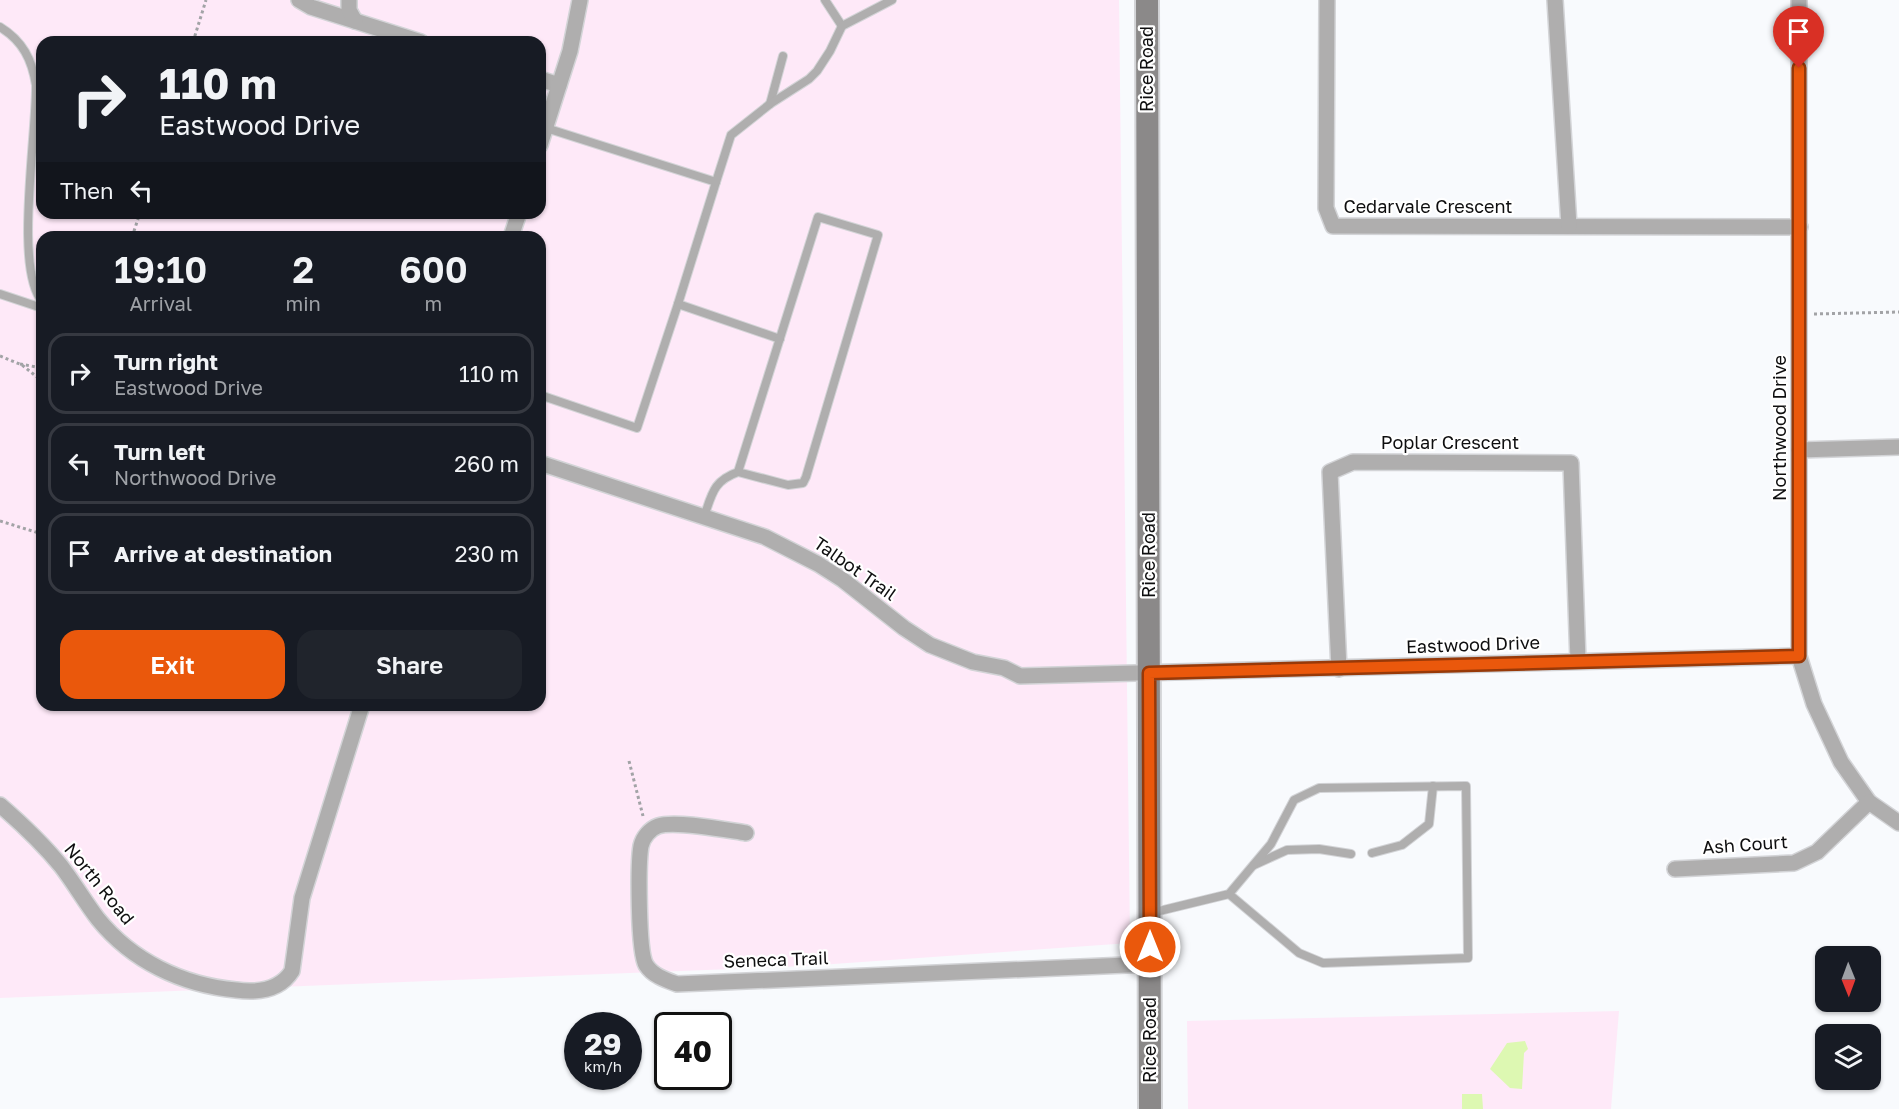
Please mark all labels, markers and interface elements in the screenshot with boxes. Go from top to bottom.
pin [1773,6,1824,68]
icon: arrive [1782,15,1815,48]
street label: Rice Road [1135,26,1157,112]
text: 110 m [159,58,277,108]
icon: right [60,60,138,138]
text: Eastwood Drive [159,109,360,141]
icon: left [125,174,158,207]
text: Then [60,177,113,204]
street label: Cedarvale Crescent [1343,195,1513,217]
text: 19:10 [114,248,207,291]
text: 2 [292,248,314,291]
text: 600 [399,248,468,291]
text: Arrival [129,291,192,315]
text: min [286,291,321,315]
text: m [425,291,442,315]
text: Turn right [114,348,218,375]
street label: Northwood Drive [1768,355,1790,501]
icon: right [63,357,96,390]
text: 110 m [459,360,519,387]
text: Eastwood Drive [114,375,263,399]
street label: Poplar Crescent [1381,431,1519,453]
text: Turn left [114,438,205,465]
icon: left [63,447,96,480]
text: 260 m [454,450,519,477]
text: Northwood Drive [114,465,276,489]
street label: Rice Road [1137,512,1159,598]
street label: Talbot Trail [810,532,901,605]
icon: arrive [63,537,96,570]
text: Arrive at destination [114,540,332,567]
text: 230 m [455,540,519,567]
button: Exit [60,630,285,699]
button: Share [297,630,522,699]
street label: Eastwood Drive [1406,631,1540,657]
street label: Ash Court [1701,830,1788,858]
street label: North Road [60,838,139,929]
position arrow [1118,915,1182,979]
street label: Seneca Trail [723,946,829,972]
north arrow [1815,946,1881,1012]
map controls [1815,946,1881,1090]
street label: Rice Road [1138,997,1160,1083]
speed limit sign: 40 [654,1012,732,1090]
button: layers [1815,1024,1881,1090]
text: 29 [584,1026,622,1062]
text: km/h [584,1057,622,1075]

